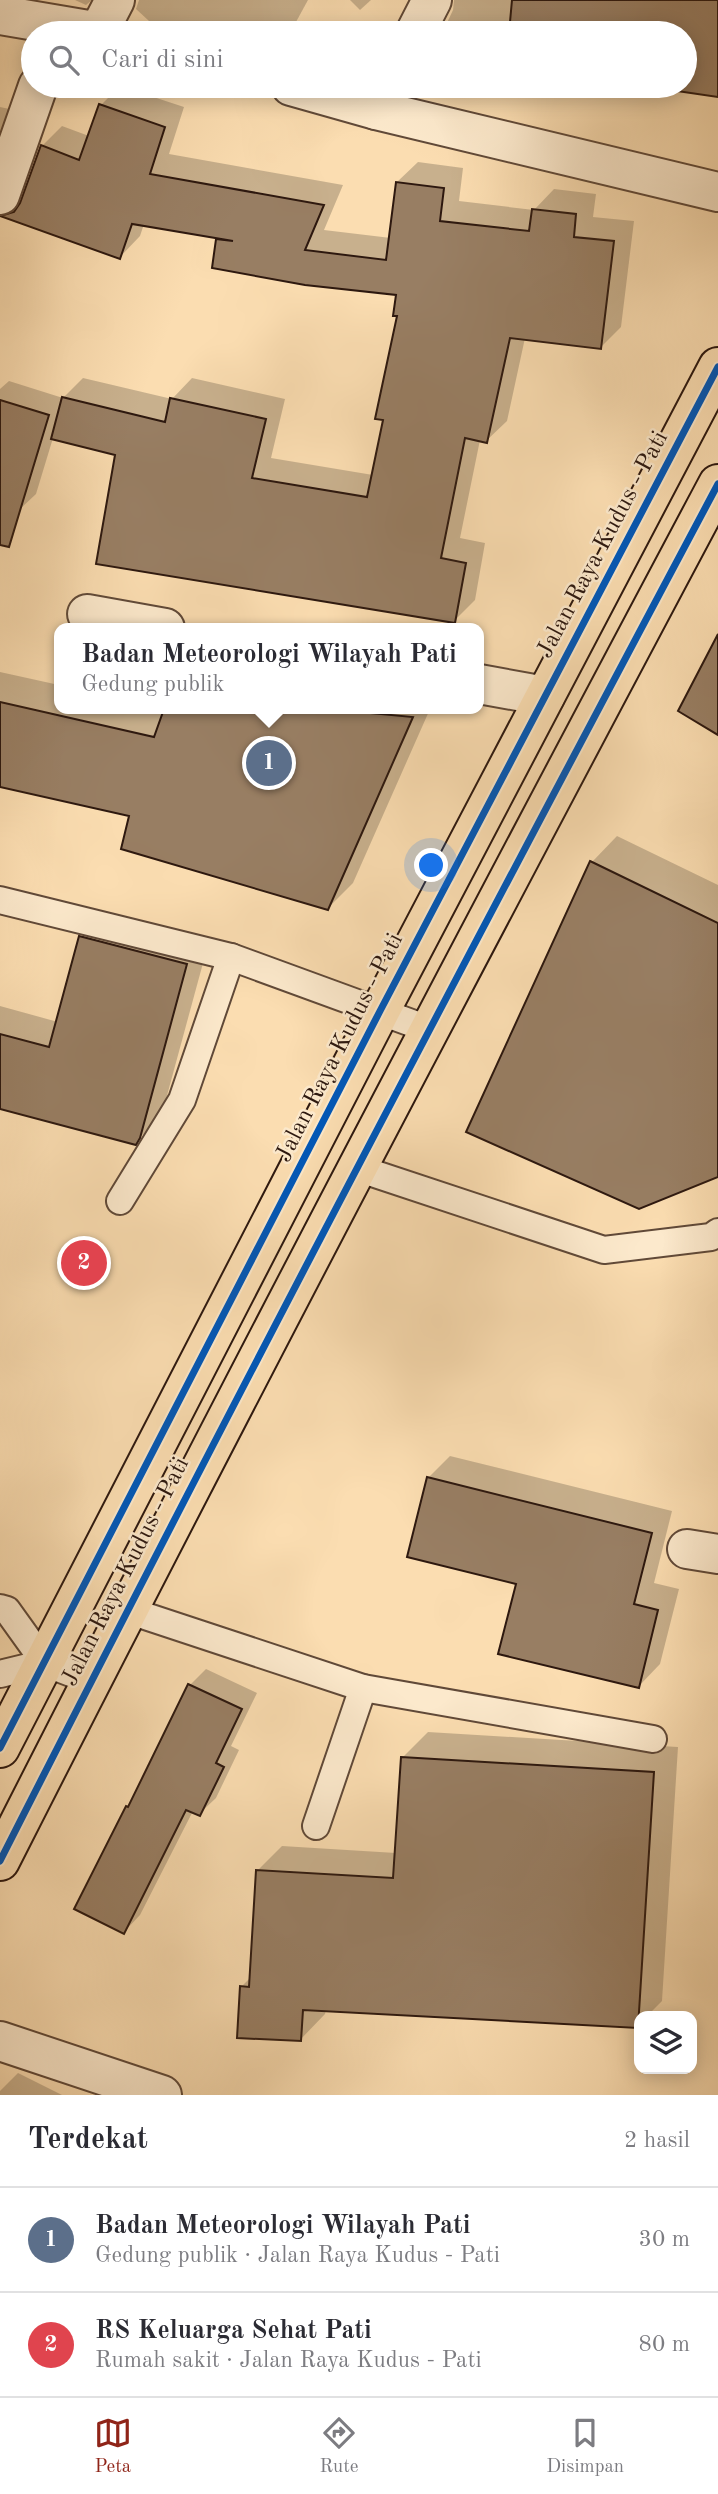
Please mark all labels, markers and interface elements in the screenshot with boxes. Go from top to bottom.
search box [21,21,697,98]
icon: search [45,41,83,79]
text: Cari di sini [101,47,223,73]
street label: Jalan Raya Kudus - Pati [533,428,673,662]
popup [54,623,484,714]
text: Badan Meteorologi Wilayah Pati [81,642,457,668]
text: Gedung publik [81,673,224,696]
pin: 1 [246,737,292,789]
your location [414,848,448,882]
street label: Jalan Raya Kudus - Pati [272,930,408,1166]
pin: 2 [61,1237,107,1289]
street label: Jalan Raya Kudus - Pati [58,1454,194,1690]
map controls [634,2011,697,2074]
button: layers [634,2011,697,2074]
text: Terdekat [28,2125,148,2155]
text: 2 hasil [624,2129,690,2152]
text: Badan Meteorologi Wilayah Pati [95,2213,470,2239]
text: 1 [44,2228,58,2251]
text: 30 m [639,2228,690,2251]
text: Gedung publik · Jalan Raya Kudus - Pati [95,2244,500,2267]
text: RS Keluarga Sehat Pati [95,2318,372,2344]
text: 2 [44,2333,58,2356]
text: 80 m [639,2333,690,2356]
text: Rumah sakit · Jalan Raya Kudus - Pati [95,2349,482,2372]
tab: Peta [94,2414,132,2479]
tab: Rute [319,2414,359,2479]
tab: Disimpan [546,2414,624,2479]

